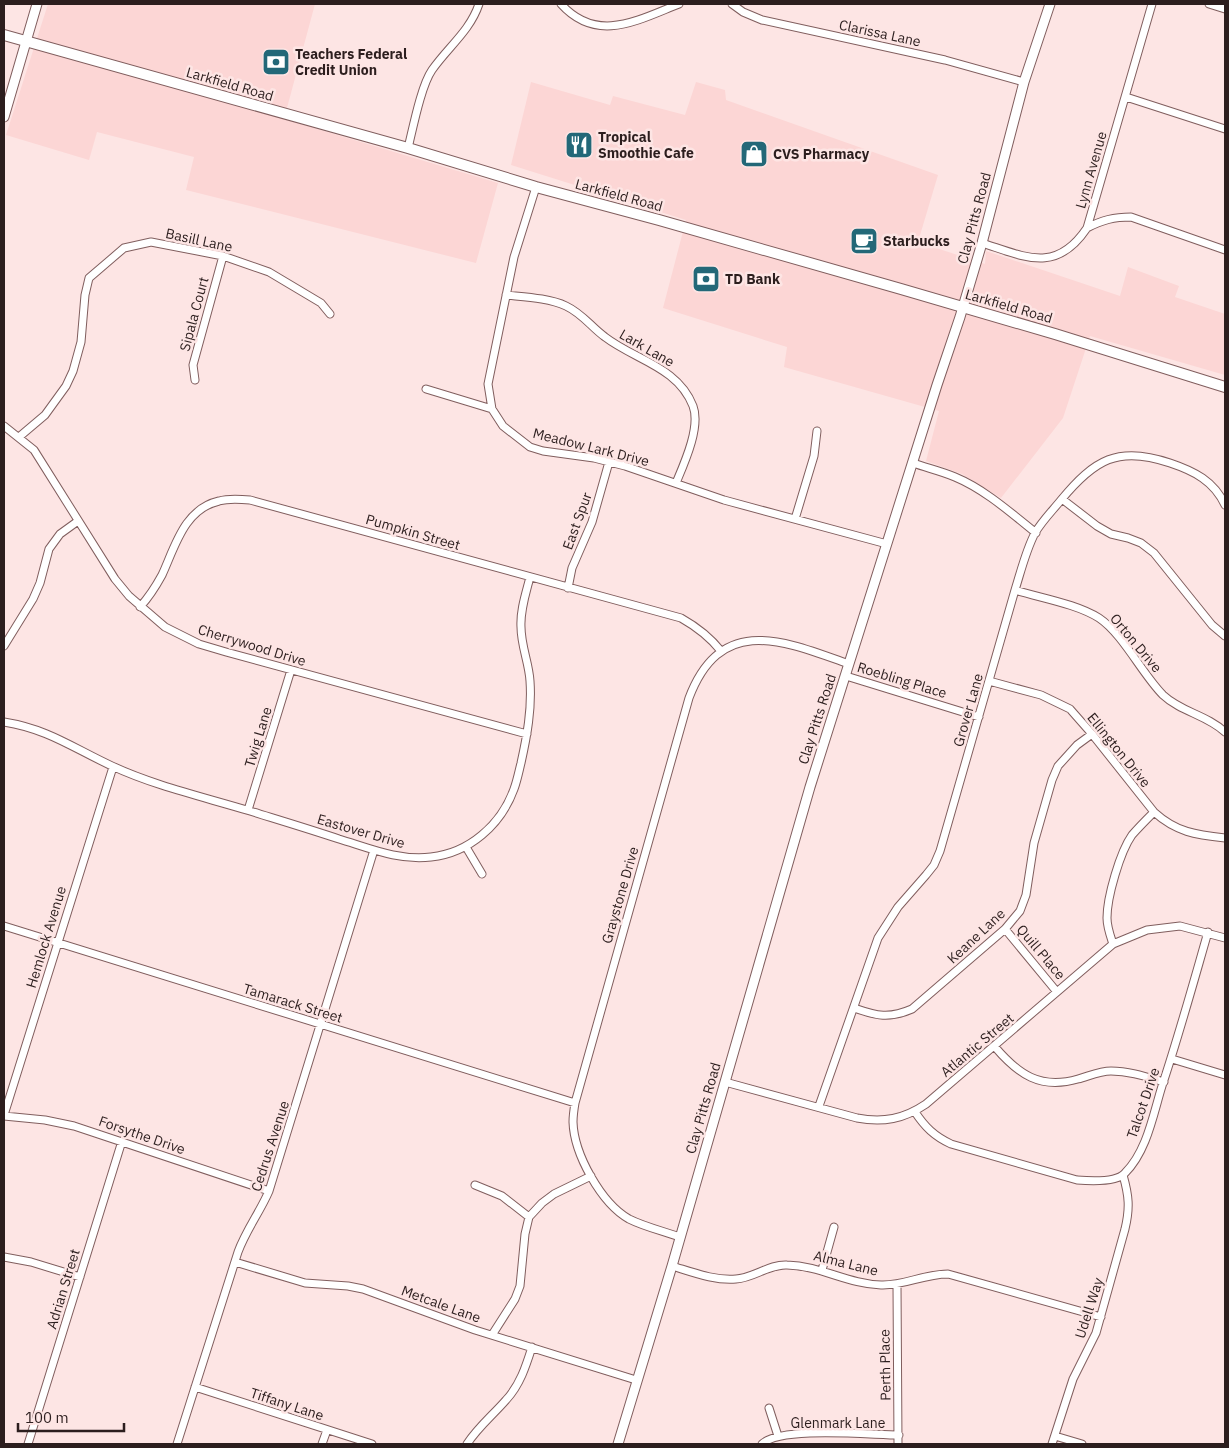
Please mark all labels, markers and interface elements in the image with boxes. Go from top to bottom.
street label: Clarissa Lane [838,16,923,51]
place label: Teachers Federal Credit Union [295,45,407,79]
bank icon: Teachers Federal Credit Union [261,47,291,77]
street label: Larkfield Road [184,63,276,105]
place label: Tropical Smoothie Cafe [598,128,694,162]
street label: Lynn Avenue [1071,129,1111,211]
restaurant icon: Tropical Smoothie Cafe [564,130,594,160]
shop icon: CVS Pharmacy [739,139,769,169]
place label: CVS Pharmacy [773,145,870,163]
street label: Clay Pitts Road [953,170,995,266]
street label: Larkfield Road [573,175,665,215]
street label: Basill Lane [164,224,234,256]
cafe icon: Starbucks [849,226,879,256]
place label: Starbucks [883,232,950,250]
bank icon: TD Bank [691,264,721,294]
place label: TD Bank [725,270,781,288]
street label: Sipala Court [175,275,213,353]
street label: Larkfield Road [963,285,1055,327]
street label: Lark Lane [616,325,678,371]
street label: Meadow Lark Drive [531,424,651,470]
street label: East Spur [558,490,596,552]
street label: Pumpkin Street [364,510,462,554]
street label: Orton Drive [1106,610,1166,676]
street label: Cherrywood Drive [196,620,308,670]
street label: Roebling Place [855,658,949,702]
street label: Clay Pitts Road [794,671,840,767]
street label: Grover Lane [949,671,987,749]
street label: Twig Lane [240,704,276,770]
street label: Ellington Drive [1083,709,1155,791]
street label: Eastover Drive [315,810,407,852]
street label: Graystone Drive [598,844,643,946]
street label: Hemlock Avenue [22,883,70,990]
street label: Keane Lane [943,904,1009,967]
street label: Quill Place [1013,921,1070,984]
street label: Tamarack Street [241,979,345,1027]
street label: Atlantic Street [937,1009,1017,1081]
street label: Clay Pitts Road [681,1060,725,1156]
street label: Talcot Drive [1122,1065,1164,1141]
street label: Cedrus Avenue [247,1098,293,1194]
street label: Forsythe Drive [96,1112,188,1158]
street label: Alma Lane [812,1246,880,1280]
street label: Adrian Street [42,1247,84,1331]
street label: Udell Way [1071,1275,1107,1341]
street label: Metcale Lane [399,1281,484,1327]
street label: Perth Place [875,1329,895,1401]
street label: Tiffany Lane [248,1384,326,1424]
scale bar [18,1400,124,1432]
text: 100 m [25,1408,69,1427]
street label: Glenmark Lane [791,1414,886,1432]

